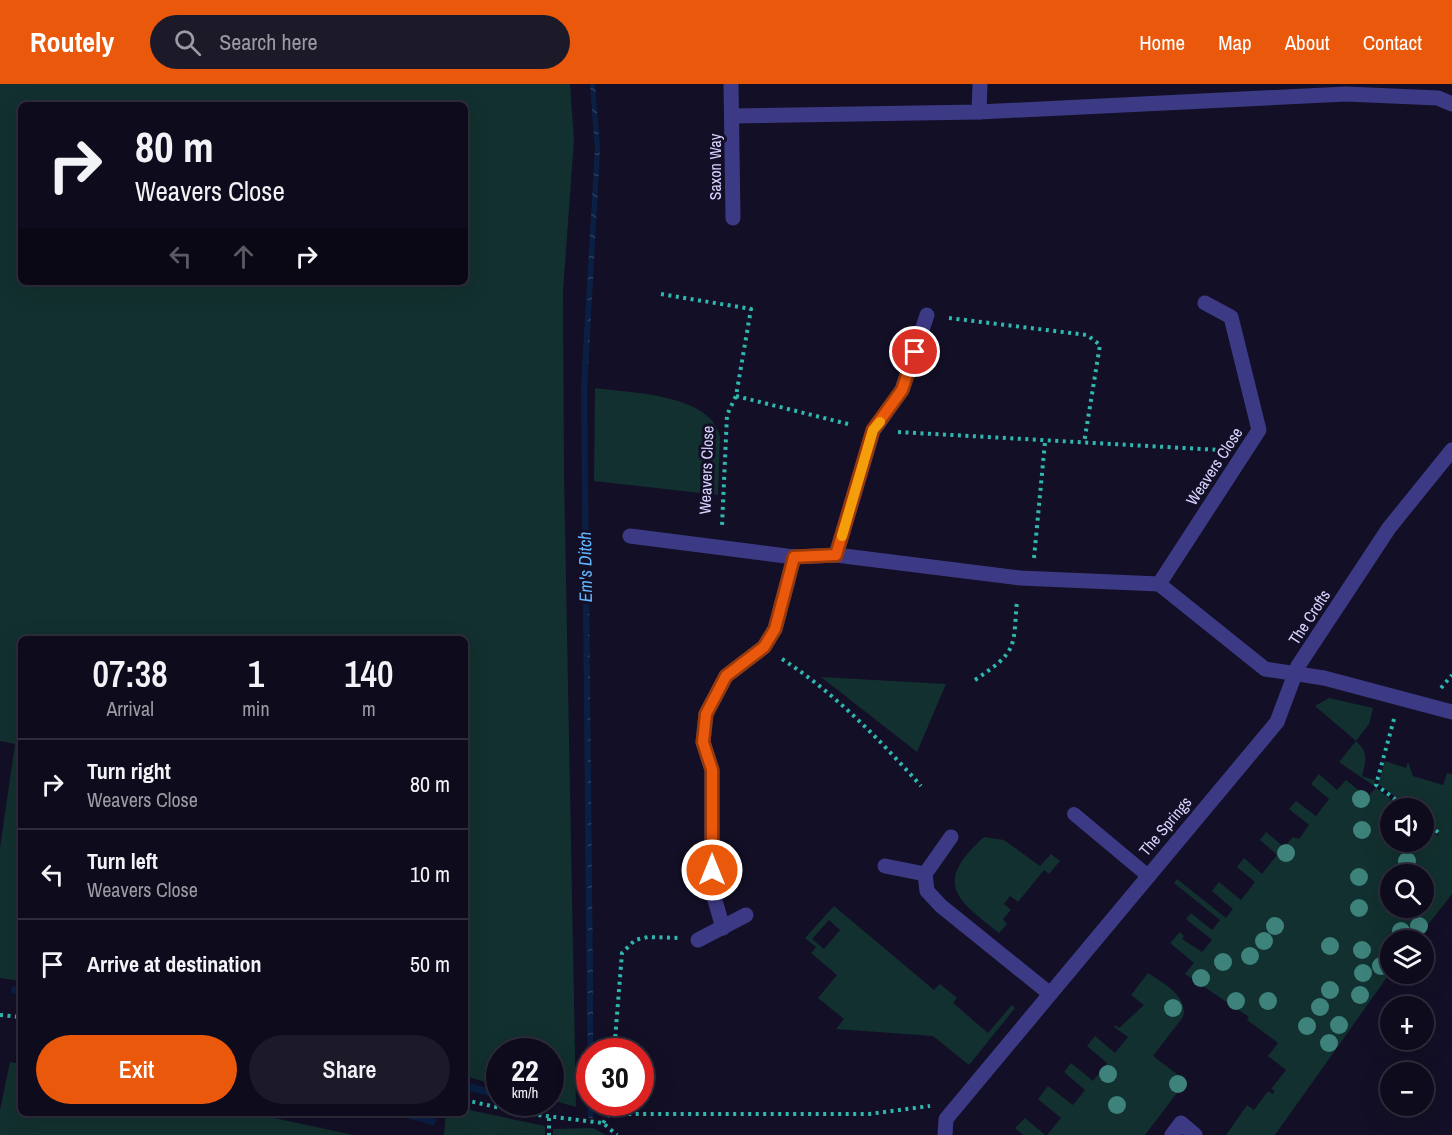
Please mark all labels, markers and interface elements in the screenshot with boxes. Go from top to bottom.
search box [150,15,570,69]
text: Routely [30,23,114,61]
icon: search [171,26,204,59]
text: Search here [219,27,317,57]
text: Home [1139,28,1185,57]
text: Map [1218,28,1252,57]
text: About [1285,28,1330,57]
text: Contact [1363,28,1422,57]
text: 80 m [135,119,214,175]
icon: right [36,126,114,204]
street label: Saxon Way [704,133,726,200]
text: Weavers Close [135,173,285,209]
icon: left [164,240,197,273]
icon: ahead [227,240,260,273]
icon: right [290,240,323,273]
pin [889,326,940,377]
icon: arrive [898,335,931,368]
street label: Weavers Close [1181,423,1247,509]
street label: Weavers Close [693,425,719,515]
water label: Em's Ditch [572,531,598,603]
street label: The Crofts [1283,585,1335,649]
text: 07:38 [93,650,168,698]
text: 1 [248,650,264,698]
text: 140 [344,650,393,698]
text: Arrival [106,695,154,722]
text: min [242,695,270,722]
text: m [362,695,376,722]
text: Turn right [87,756,171,786]
icon: right [36,768,69,801]
text: 80 m [410,769,450,799]
text: Weavers Close [87,786,198,813]
street label: The Springs [1134,792,1196,860]
map controls [1380,798,1434,1116]
button: sound [1380,798,1434,852]
position arrow [680,838,744,902]
text: Turn left [87,846,158,876]
icon: left [36,858,69,891]
text: 10 m [410,859,450,889]
button: search [1380,864,1434,918]
text: Weavers Close [87,876,198,903]
button: layers [1380,930,1434,984]
icon: arrive [36,948,69,981]
text: Arrive at destination [87,949,261,979]
text: 50 m [410,949,450,979]
button: + [1380,996,1434,1050]
button: Exit [36,1035,237,1104]
button: Share [249,1035,450,1104]
speed limit sign: 30 [576,1038,654,1116]
text: 22 [511,1050,539,1090]
button: − [1380,1062,1434,1116]
text: km/h [512,1082,538,1103]

